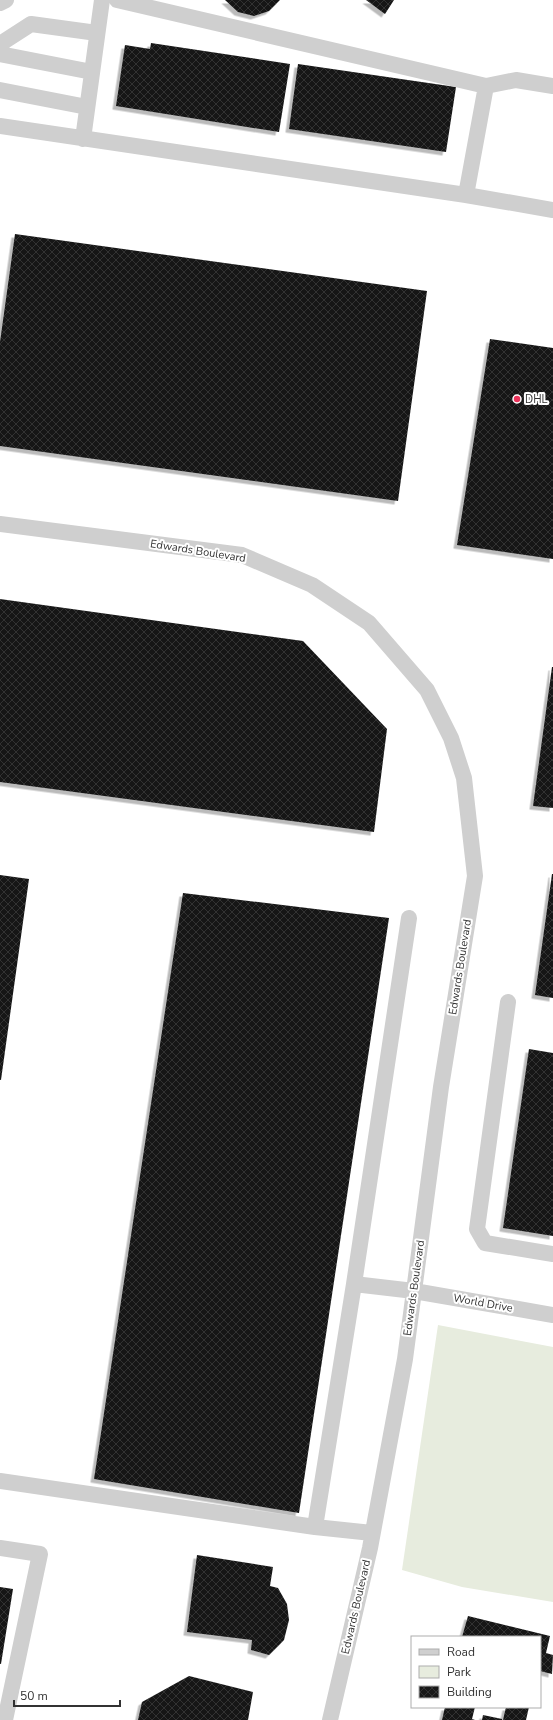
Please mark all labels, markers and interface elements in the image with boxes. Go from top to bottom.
place label: DHL [525,392,548,407]
marker: DHL [512,394,522,404]
street label: Edwards Boulevard [149,536,247,566]
street label: Edwards Boulevard [445,918,475,1016]
street label: Edwards Boulevard [400,1239,428,1337]
street label: World Drive [452,1290,514,1316]
street label: Edwards Boulevard [338,1558,374,1656]
legend [411,1636,541,1708]
text: Road [447,1644,475,1660]
text: Park [447,1664,472,1680]
scale bar [14,1682,120,1708]
text: Building [447,1684,492,1700]
text: 50 m [20,1688,48,1704]

